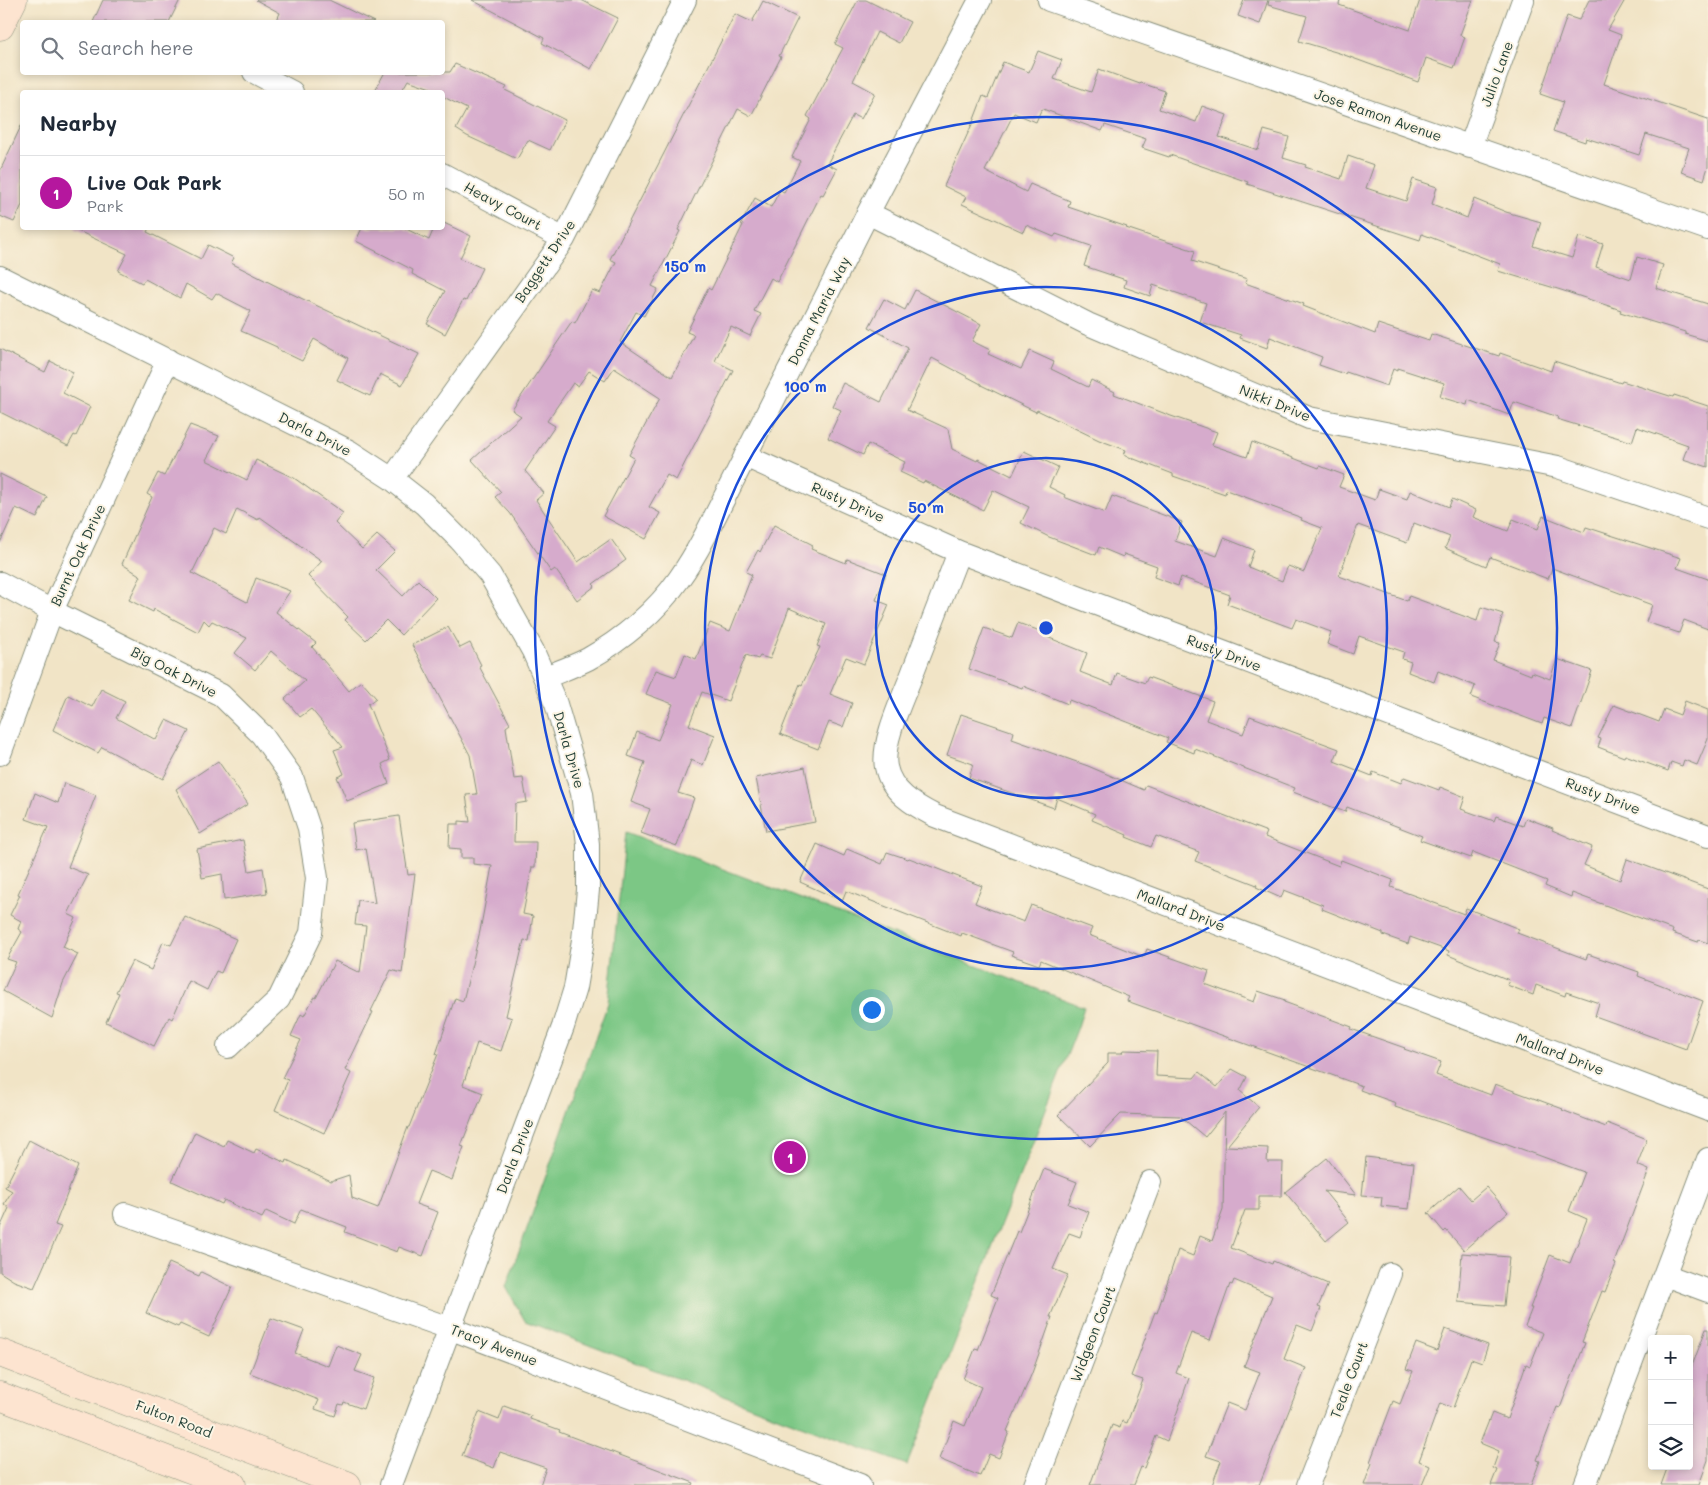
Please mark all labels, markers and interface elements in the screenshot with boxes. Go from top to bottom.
search box [20,20,445,75]
icon: search [38,34,66,62]
text: Search here [78,35,194,60]
street label: Julio Lane [1476,38,1517,109]
street label: Jose Ramon Avenue [1312,84,1445,145]
text: Nearby [40,109,117,136]
text: Live Oak Park [87,170,222,195]
street label: Heavy Court [461,177,546,234]
text: 1 [52,183,60,204]
text: 50 m [388,183,425,204]
text: Park [87,195,123,216]
street label: Baggett Drive [510,216,579,306]
street label: Donna Maria Way [783,253,854,368]
text: 150 m [664,256,706,276]
text: 100 m [783,376,827,396]
street label: Nikki Drive [1237,380,1314,425]
street label: Darla Drive [276,407,355,460]
street label: Rusty Drive [809,477,888,526]
text: 50 m [908,497,944,517]
street label: Burnt Oak Drive [46,501,110,609]
centre of rings [1037,619,1055,637]
street label: Rusty Drive [1184,630,1264,675]
street label: Big Oak Drive [128,642,221,701]
street label: Darla Drive [549,709,590,790]
street label: Rusty Drive [1563,773,1643,818]
street label: Mallard Drive [1134,884,1228,935]
your location [859,997,885,1023]
street label: Mallard Drive [1513,1028,1607,1079]
street label: Darla Drive [491,1115,538,1196]
pin: 1 [774,1138,806,1176]
street label: Widgeon Court [1065,1283,1120,1385]
street label: Tracy Avenue [448,1319,541,1370]
map controls [1648,1335,1693,1470]
button: + [1648,1335,1693,1380]
street label: Teale Court [1325,1339,1372,1421]
button: − [1648,1380,1693,1425]
street label: Fulton Road [133,1395,215,1442]
button: layers [1648,1425,1693,1470]

